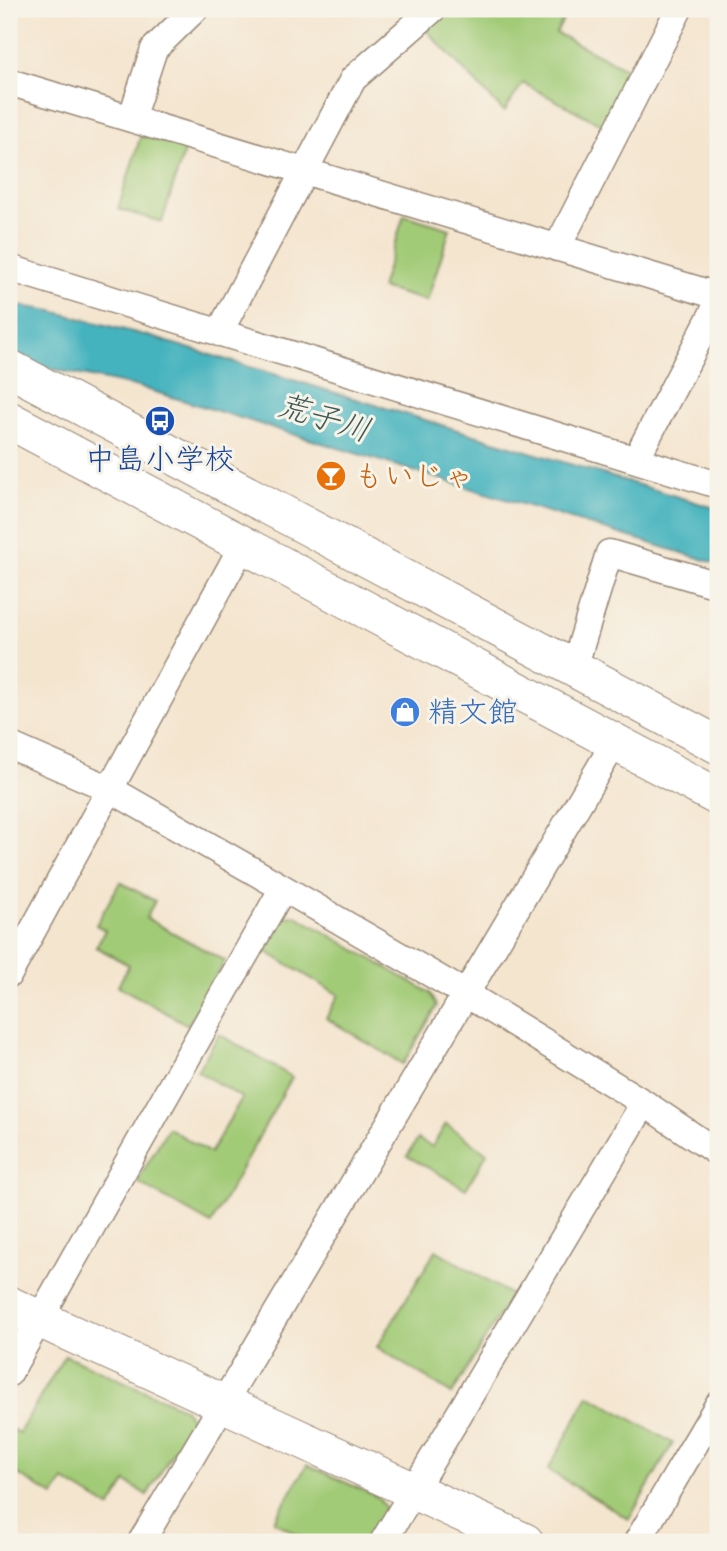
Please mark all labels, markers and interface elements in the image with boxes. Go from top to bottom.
water label: 荒子川 [272,384,376,451]
bus stop icon: 中島小学校 [143,404,177,438]
place label: 中島小学校 [85,440,235,478]
place label: もいじゃ [354,457,474,495]
bar icon: もいじゃ [314,459,348,493]
place label: 精文館 [428,693,518,731]
shop icon: 精文館 [388,695,422,729]

